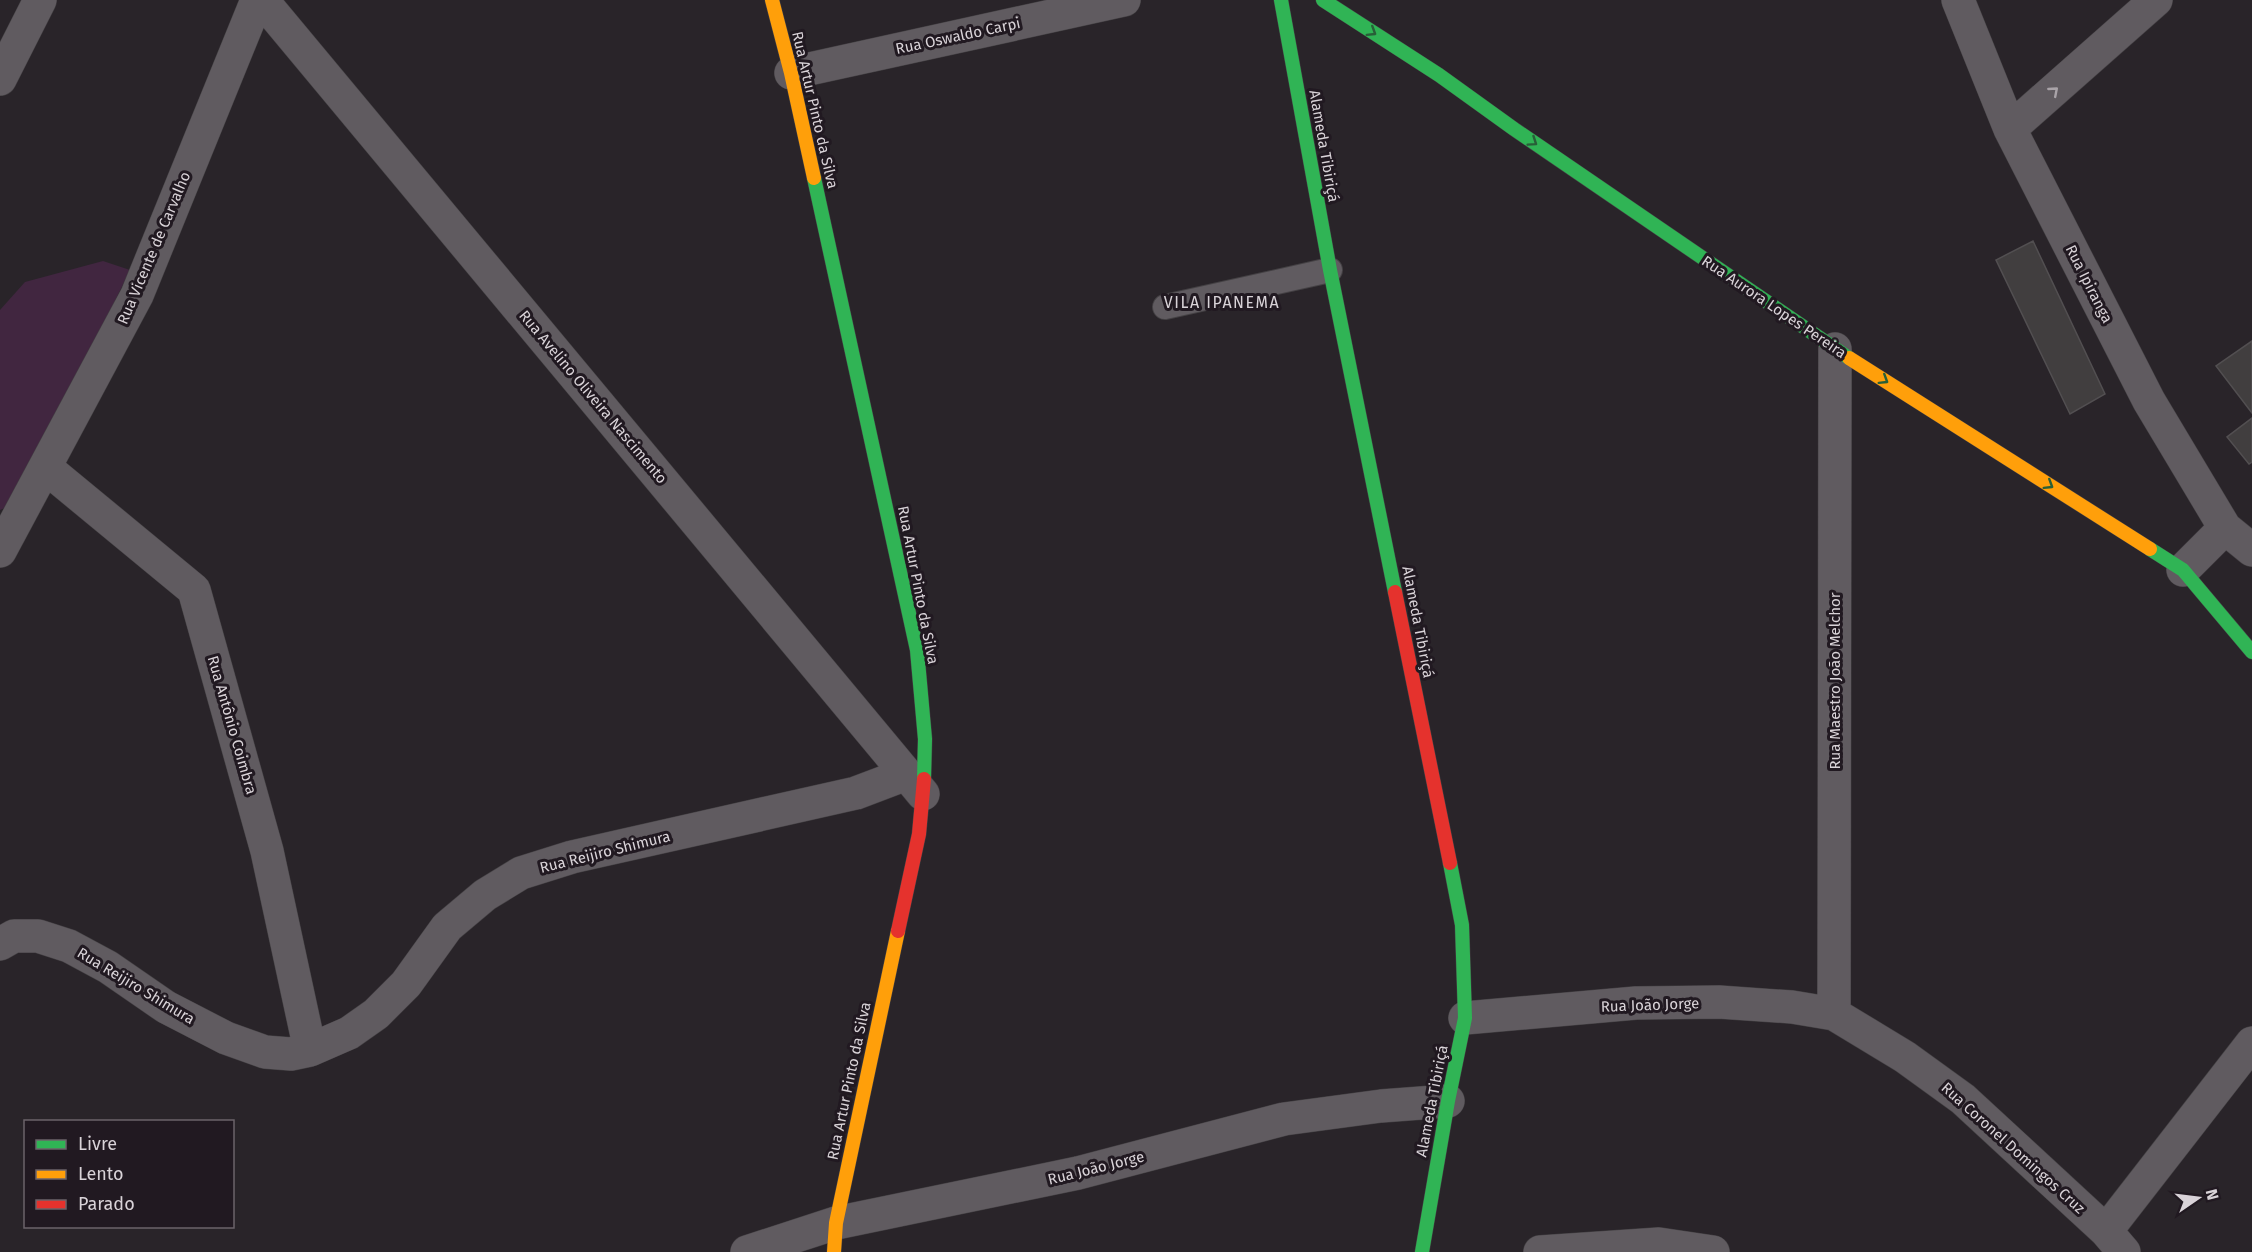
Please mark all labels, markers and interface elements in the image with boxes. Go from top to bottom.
street label: Rua Oswaldo Carpi [894,14,1022,58]
one-way arrow [1366,25,1376,37]
street label: Rua Artur Pinto da Silva [788,30,842,190]
one-way arrow [2047,87,2058,98]
street label: Alameda Tibiriçá [1305,89,1343,203]
one-way arrow [1526,135,1537,146]
street label: Rua Vicente de Carvalho [114,169,194,327]
street label: Rua Ipiranga [2062,242,2116,326]
street label: Rua Aurora Lopes Pereira [1698,252,1850,362]
district label: VILA IPANEMA [1164,293,1280,312]
street label: Rua Avelino Oliveira Nascimento [515,307,671,487]
one-way arrow [1878,373,1888,385]
one-way arrow [2043,477,2053,489]
street label: Rua Artur Pinto da Silva [894,504,942,666]
street label: Alameda Tibiriçá [1398,565,1438,679]
street label: Rua Maestro João Melchor [1826,592,1844,770]
street label: Rua Antônio Coimbra [204,654,260,796]
street label: Rua Reijiro Shimura [538,827,672,877]
street label: Rua Reijiro Shimura [74,944,198,1028]
street label: Rua João Jorge [1600,994,1700,1016]
street label: Rua Artur Pinto da Silva [823,1000,875,1162]
street label: Alameda Tibiriçá [1412,1044,1452,1158]
street label: Rua Coronel Domingos Cruz [1937,1079,2089,1218]
legend [24,1120,234,1228]
text: Livre [78,1133,117,1155]
street label: Rua João Jorge [1046,1147,1146,1189]
text: Lento [78,1163,124,1185]
north arrow [2168,1168,2228,1228]
text: N [2202,1187,2223,1202]
text: Parado [78,1193,135,1215]

